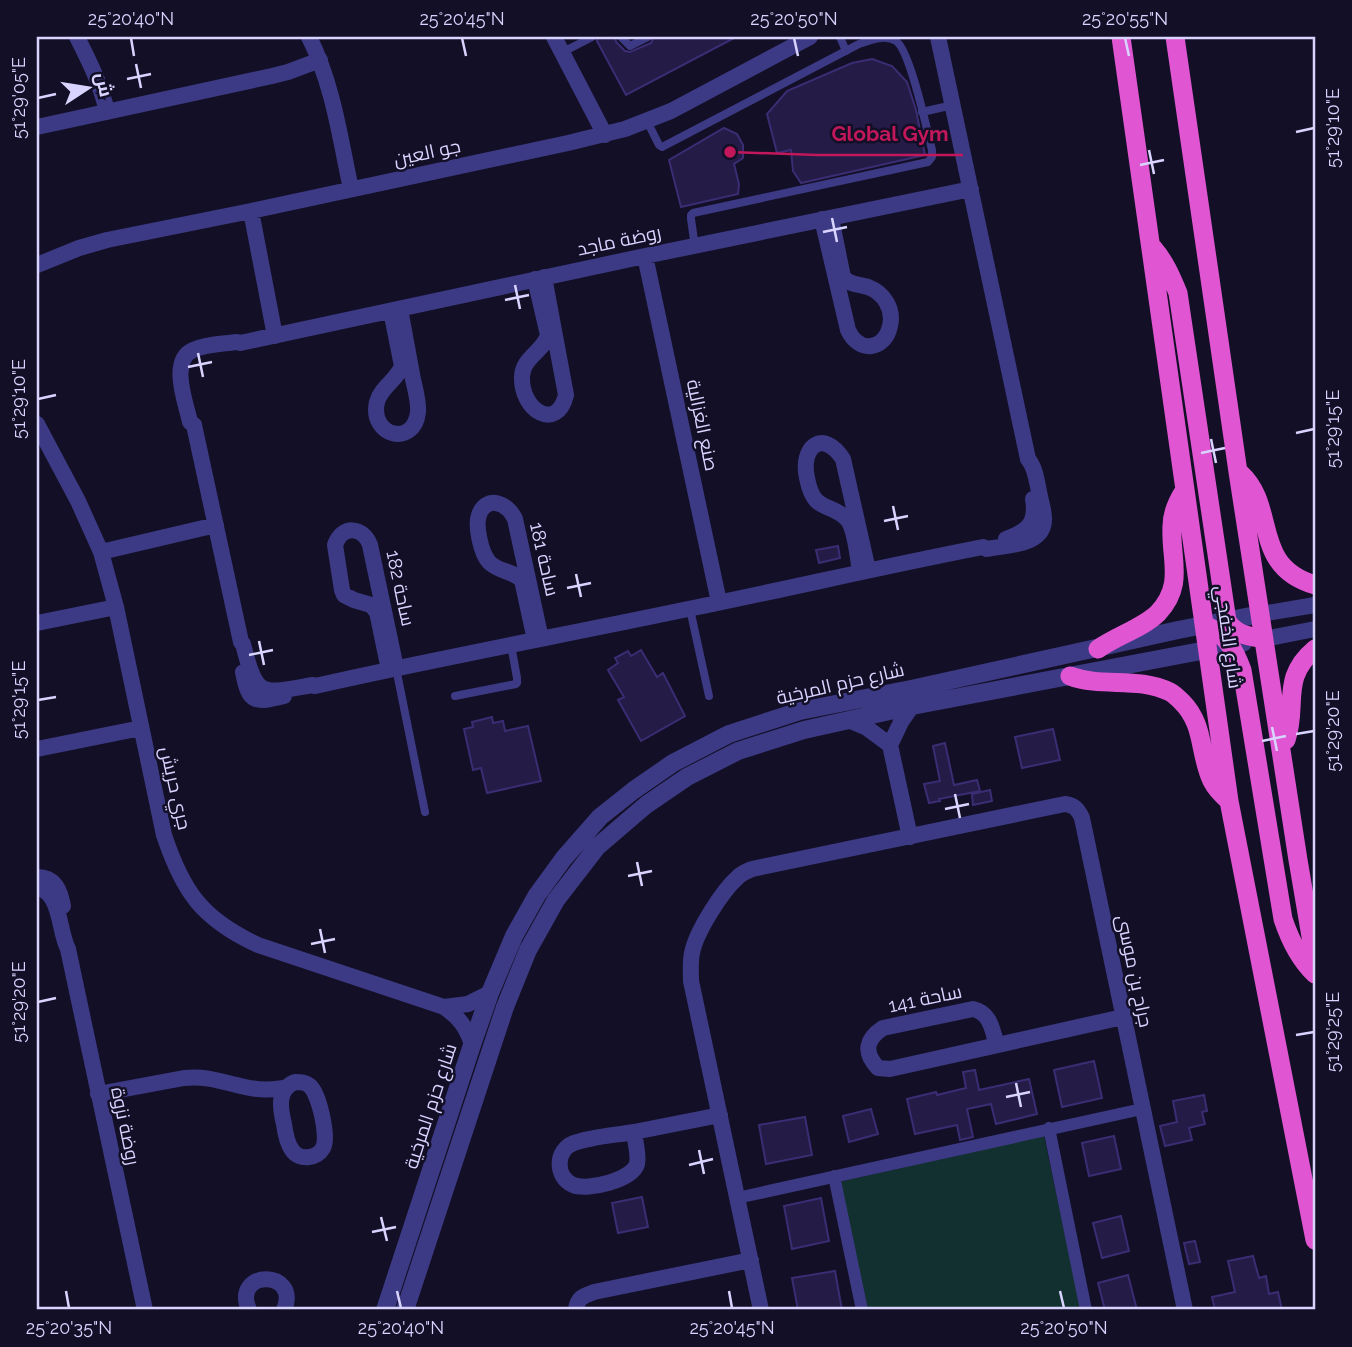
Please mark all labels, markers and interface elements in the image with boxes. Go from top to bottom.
text: 25°20'40"N [88,8,174,29]
text: 25°20'45"N [419,8,505,29]
text: 25°20'50"N [750,8,838,29]
text: 25°20'55"N [1082,8,1168,29]
north arrow [52,52,122,122]
text: 51°29'05"E [8,57,29,139]
text: ش [90,70,118,99]
text: 51°29'10"E [1322,88,1343,168]
callout: Global Gym [817,113,963,155]
text: Global Gym [831,121,949,146]
street label: جو العين [392,134,463,171]
street label: روضة ماجد [575,220,663,261]
text: 51°29'10"E [8,359,29,439]
street label: صنع الغزالية [680,377,723,473]
text: 51°29'15"E [1322,390,1343,468]
street label: ساحة 181 [526,520,564,598]
street label: ساحة 182 [382,548,420,628]
street label: شارع الخفجي [1207,584,1247,691]
street label: شارع حزم المرخية [774,658,907,711]
text: 51°29'15"E [8,661,29,739]
text: 51°29'20"E [1322,690,1343,772]
street label: جري حريش [152,744,196,833]
street label: جراح بن موسى [1109,913,1158,1030]
text: 51°29'20"E [8,961,29,1043]
street label: ساحة 141 [886,980,964,1016]
text: 51°29'25"E [1322,992,1343,1072]
street label: شارع حزم المرخية [399,1040,463,1172]
street label: روضة نزوة [106,1085,145,1167]
text: 25°20'35"N [26,1317,112,1338]
text: 25°20'40"N [358,1317,444,1338]
text: 25°20'45"N [689,1317,775,1338]
text: 25°20'50"N [1020,1317,1108,1338]

